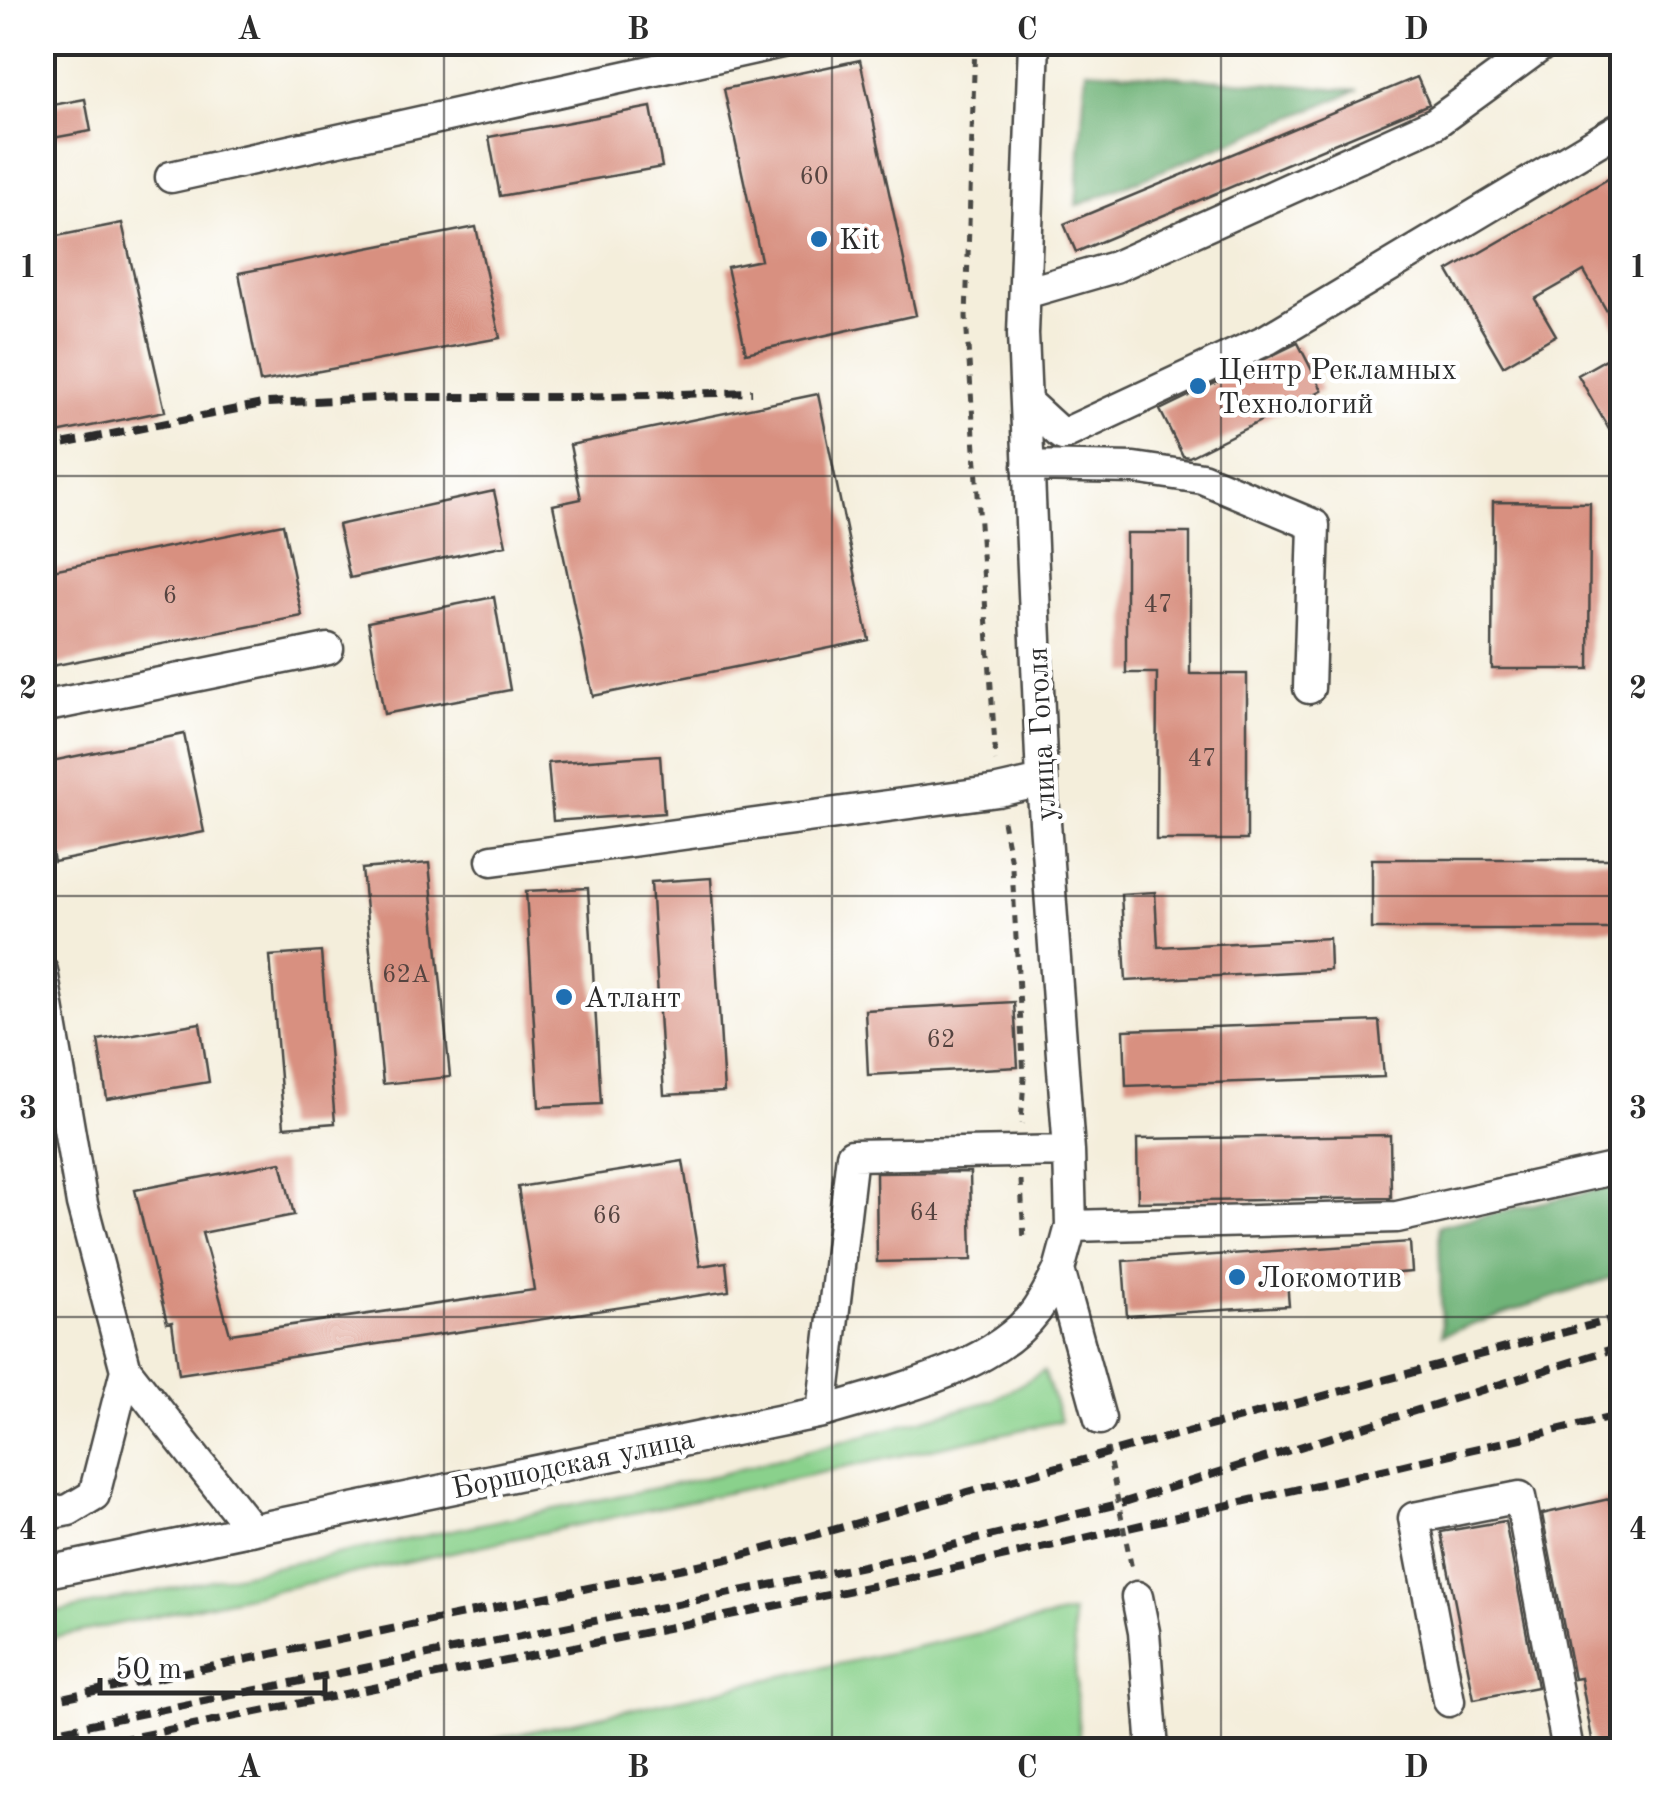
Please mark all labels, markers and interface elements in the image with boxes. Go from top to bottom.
text: A [237,15,261,47]
text: B [627,15,649,47]
text: C [1016,15,1038,47]
text: D [1403,15,1429,47]
house number: 60 [799,165,829,190]
place label: Kit [839,226,880,256]
marker: Kit [808,228,830,250]
text: 1 [19,253,37,285]
text: 1 [1629,253,1647,285]
place label: Центр Рекламных Технологий [1218,356,1457,420]
marker: Центр Рекламных Технологий [1187,375,1209,397]
house number: 6 [163,584,177,609]
house number: 47 [1143,593,1173,618]
street label: улица Гоголя [1023,646,1063,822]
text: 2 [19,674,37,706]
text: 2 [1629,674,1647,706]
house number: 47 [1187,747,1217,772]
house number: 62А [382,963,430,988]
place label: Атлант [584,984,681,1014]
marker: Атлант [553,986,575,1008]
house number: 62 [926,1028,956,1053]
text: 3 [19,1094,37,1126]
text: 3 [1629,1094,1647,1126]
house number: 64 [909,1201,939,1226]
house number: 66 [592,1204,622,1229]
place label: Локомотив [1257,1264,1402,1294]
marker: Локомотив [1226,1266,1248,1288]
street label: Боршодская улица [450,1425,697,1505]
text: 4 [19,1515,37,1547]
text: 4 [1629,1515,1647,1547]
scale bar [100,1633,325,1695]
text: 50 m [115,1655,182,1685]
text: A [237,1753,261,1785]
text: B [627,1753,649,1785]
text: C [1016,1753,1038,1785]
text: D [1403,1753,1429,1785]

